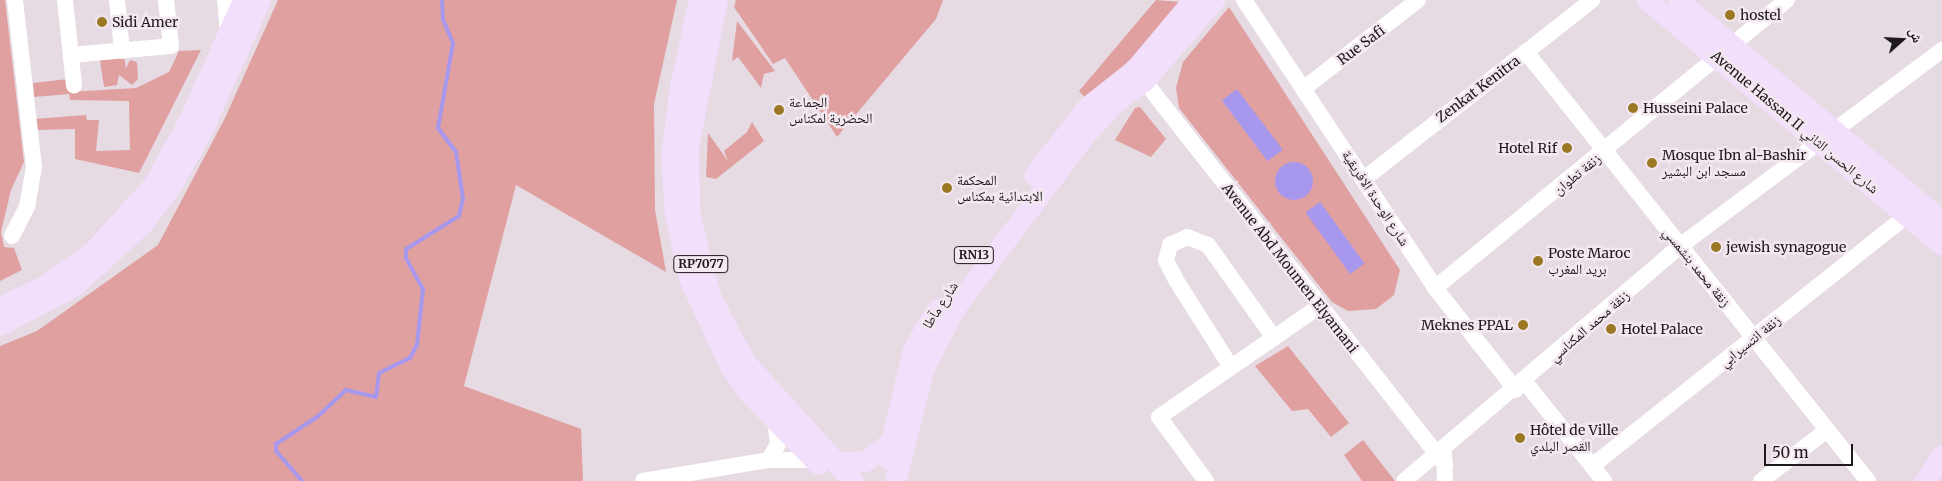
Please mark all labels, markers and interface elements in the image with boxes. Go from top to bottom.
place label: hostel [1740,7,1781,23]
marker: hostel [1724,9,1736,21]
place label: Sidi Amer [112,14,178,30]
north arrow [1877,15,1927,65]
marker: Sidi Amer [96,16,108,28]
street label: Rue Safi [1334,22,1388,68]
text: ش [1905,25,1927,45]
street label: Avenue Hassan II شارع الحسن الثاني [1708,47,1882,197]
street label: Zenkat Kenitra [1433,52,1523,126]
place label: الجماعة الحضرية لمكناس [789,94,873,126]
place label: Husseini Palace [1643,100,1748,116]
marker: Husseini Palace [1627,102,1639,114]
marker: الجماعة الحضرية لمكناس [773,104,785,116]
place label: Hotel Rif [1498,140,1557,156]
marker: Hotel Rif [1561,142,1573,154]
street label: شارع الوحدة الافريقية [1339,147,1413,249]
place label: Mosque Ibn al-Bashir مسجد ابن البشير [1662,147,1807,180]
street label: زنقة تطوان [1550,150,1604,198]
marker: Mosque Ibn al-Bashir مسجد ابن البشير [1646,157,1658,169]
place label: المحكمة الابتدائية بمكناس [957,172,1043,204]
street label: Avenue Abd Moumen Elyamani [1218,180,1362,356]
marker: المحكمة الابتدائية بمكناس [941,182,953,194]
street label: زنقة محمد بنشمسي [1660,224,1734,310]
place label: jewish synagogue [1726,239,1846,255]
marker: jewish synagogue [1710,241,1722,253]
place label: Poste Maroc بريد المغرب [1548,245,1631,278]
road number: RN13 [953,246,995,264]
road number: RP7077 [672,254,730,274]
marker: Poste Maroc بريد المغرب [1532,255,1544,267]
street label: شارع مآطا [919,278,961,332]
street label: زنقة محمد المكناسي [1545,287,1633,365]
street label: زنقة انتسيرابي [1716,311,1784,371]
place label: Meknes PPAL [1421,317,1513,333]
marker: Meknes PPAL [1517,319,1529,331]
place label: Hotel Palace [1621,321,1703,337]
marker: Hotel Palace [1605,323,1617,335]
place label: Hôtel de Ville القصر البلدي [1530,422,1618,454]
marker: Hôtel de Ville القصر البلدي [1514,432,1526,444]
scale bar [1767,434,1856,466]
text: 50 m [1772,443,1809,462]

